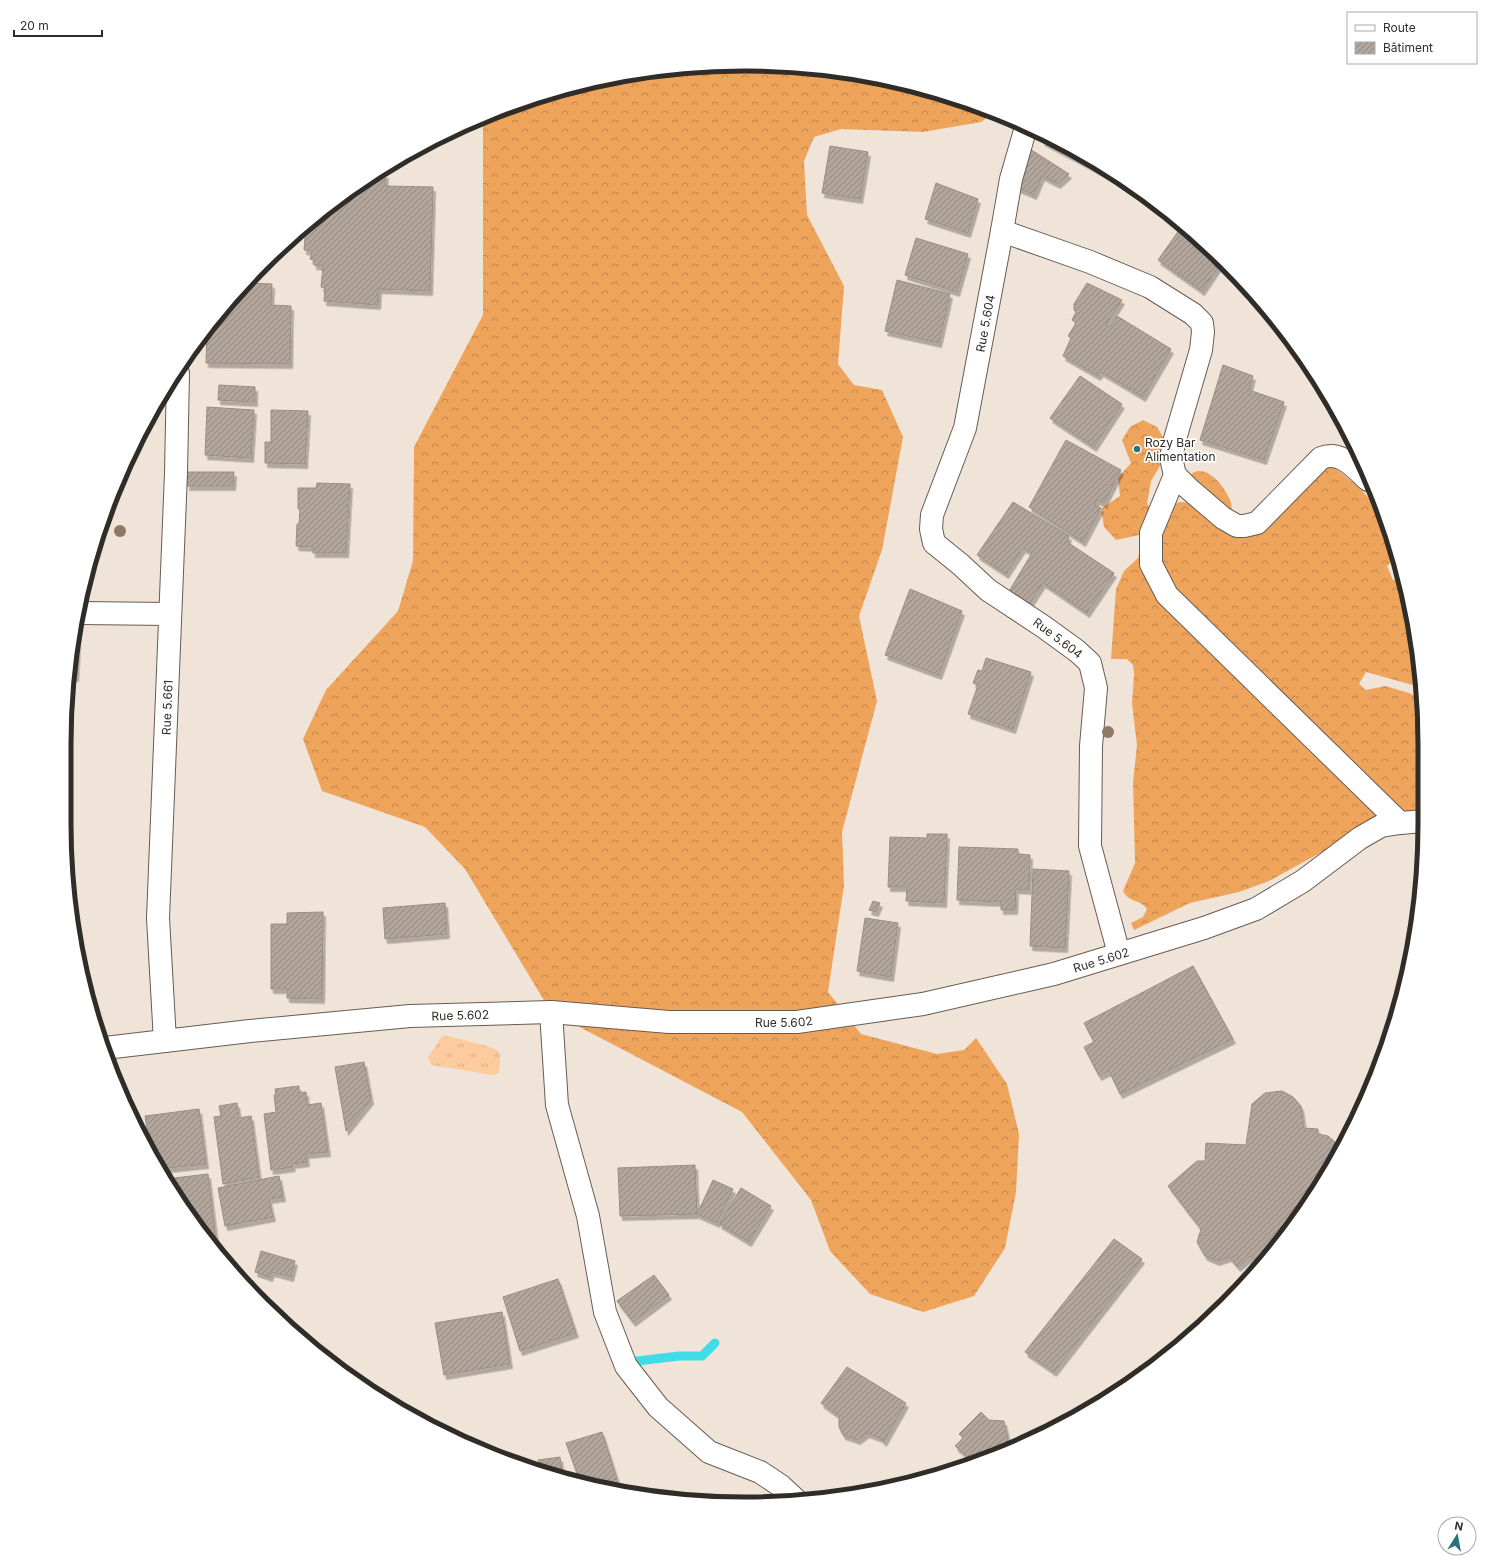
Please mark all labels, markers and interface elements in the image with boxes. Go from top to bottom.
scale bar [14,12,102,38]
legend [1347,12,1477,64]
text: 20 m [20,18,49,33]
text: Route [1383,20,1416,35]
text: Bâtiment [1383,40,1433,55]
street label: Rue 5.604 [972,293,997,353]
place label: Rozy Bar Alimentation [1145,435,1216,464]
marker: Rozy Bar Alimentation [1132,444,1142,454]
street label: Rue 5.604 [1030,615,1086,662]
street label: Rue 5.661 [158,680,175,735]
street label: Rue 5.602 [1071,944,1131,975]
street label: Rue 5.602 [431,1006,489,1023]
street label: Rue 5.602 [755,1012,814,1030]
north arrow [1437,1516,1477,1556]
text: N [1453,1519,1464,1534]

